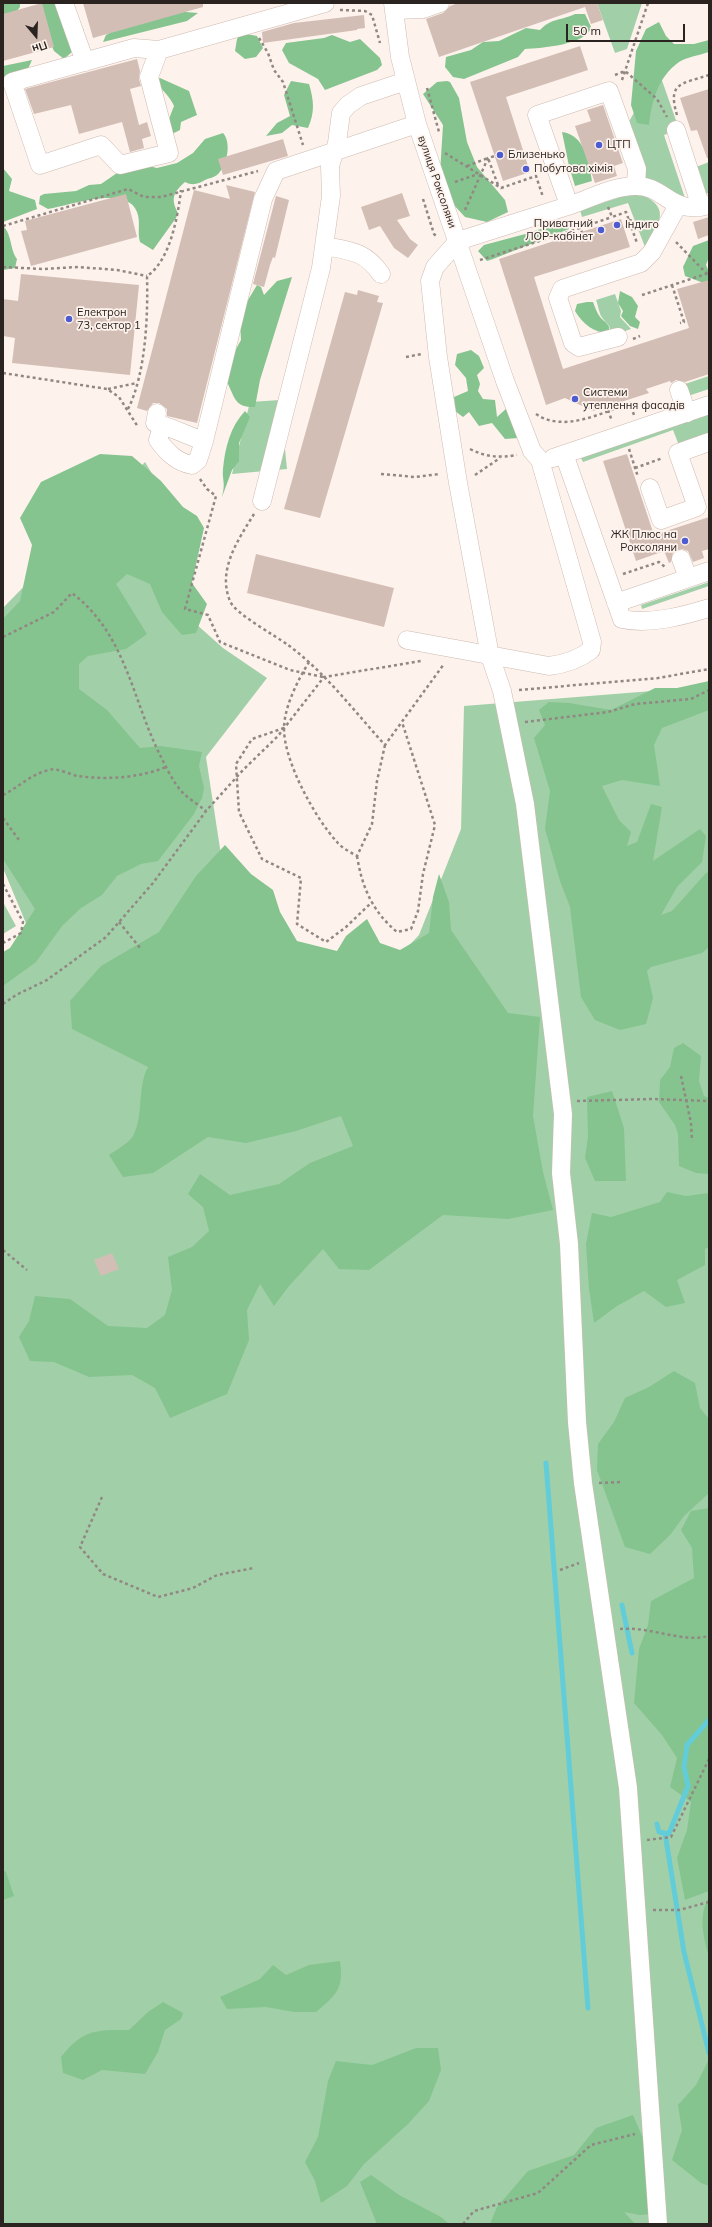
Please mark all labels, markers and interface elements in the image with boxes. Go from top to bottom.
north arrow [16,16,56,56]
scale bar [568,16,687,42]
text: 50 m [573,23,601,38]
text: Пн [30,38,49,56]
street label: вулиця Роксоляни [415,134,459,230]
place label: ЦТП [607,138,631,152]
marker: ЦТП [594,140,604,150]
place label: Близенько [508,148,565,162]
marker: Близенько [495,150,505,160]
place label: Побутова хімія [534,162,613,176]
marker: Побутова хімія [521,164,531,174]
place label: Приватний ЛОР-кабінет [525,217,593,243]
place label: Індиго [625,218,659,232]
marker: Індиго [612,220,622,230]
marker: Приватний ЛОР-кабінет [596,225,606,235]
place label: Електрон 73, сектор 1 [77,306,141,332]
marker: Електрон 73, сектор 1 [64,314,74,324]
place label: Системи утеплення фасадів [583,386,685,412]
marker: Системи утеплення фасадів [570,394,580,404]
place label: ЖК Плюс на Роксоляни [611,528,677,554]
marker: ЖК Плюс на Роксоляни [680,536,690,546]

